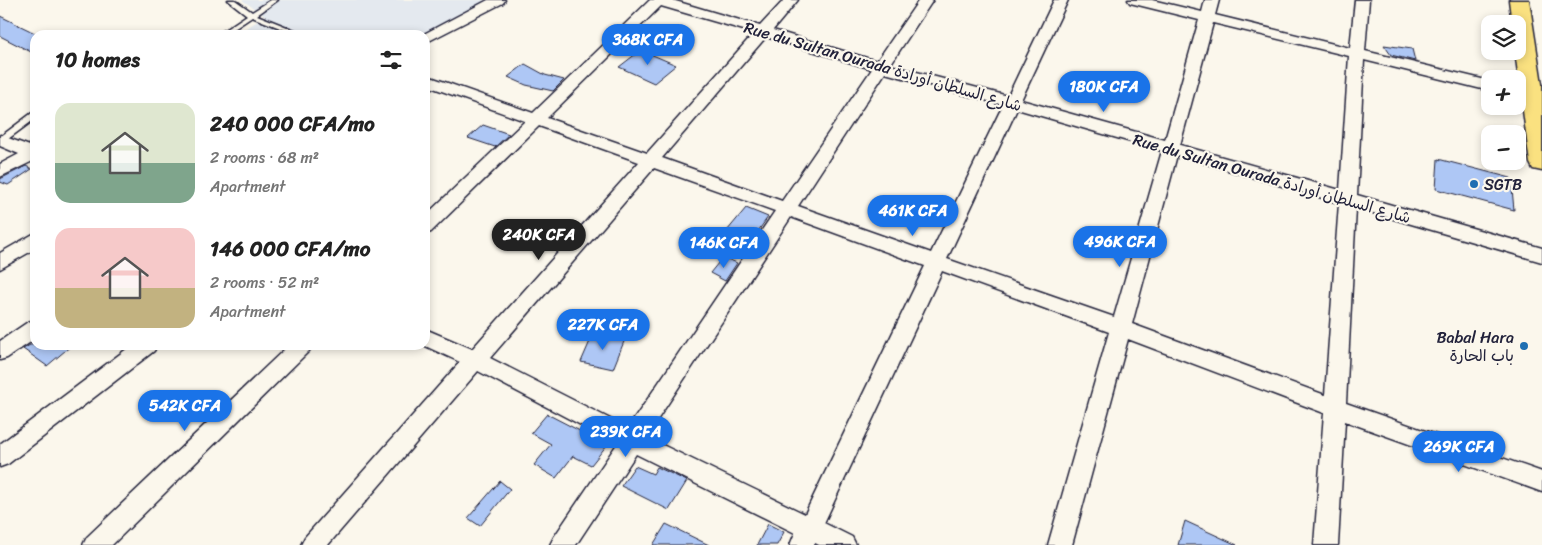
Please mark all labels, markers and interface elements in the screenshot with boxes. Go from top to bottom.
street label: Rue du Sultan Ourada شارع السلطان أورادة [740,13,1025,120]
map controls [1481,15,1526,170]
button: layers [1481,15,1526,60]
pin: 368K CFA [596,23,700,66]
text: 368K CFA [613,25,683,54]
text: 10 homes [55,41,140,79]
icon: filters [377,46,405,74]
pin: 180K CFA [1052,70,1156,113]
button: + [1481,70,1526,115]
text: 180K CFA [1069,72,1139,101]
text: 240 000 CFA/mo [210,105,375,143]
icon: home [95,123,155,183]
street label: Rue du Sultan Ourada شارع السلطان أورادة [1129,125,1414,232]
button: − [1481,125,1526,170]
text: 2 rooms · 68 m² [210,143,319,172]
place label: SGTB [1484,170,1522,199]
text: Apartment [210,172,286,201]
marker: SGTB [1468,178,1480,190]
pin: 461K CFA [861,194,965,237]
text: 461K CFA [878,196,948,225]
pin: 240K CFA [487,218,591,261]
text: 240K CFA [503,220,575,249]
pin: 146K CFA [672,226,776,269]
pin: 496K CFA [1068,226,1172,268]
text: 496K CFA [1084,227,1156,256]
text: 146K CFA [689,228,759,257]
text: 146 000 CFA/mo [210,230,370,268]
icon: home [95,248,155,308]
text: 2 rooms · 52 m² [210,268,319,297]
text: Apartment [210,297,286,326]
pin: 227K CFA [551,308,655,351]
text: 227K CFA [568,310,638,339]
place label: Babal Hara باب الحارة [1436,323,1514,370]
marker: Babal Hara باب الحارة [1518,340,1530,352]
pin: 542K CFA [133,390,237,432]
text: 542K CFA [149,391,221,420]
pin: 239K CFA [574,416,678,458]
text: 239K CFA [591,417,661,446]
pin: 269K CFA [1407,430,1511,473]
text: 269K CFA [1423,432,1495,461]

